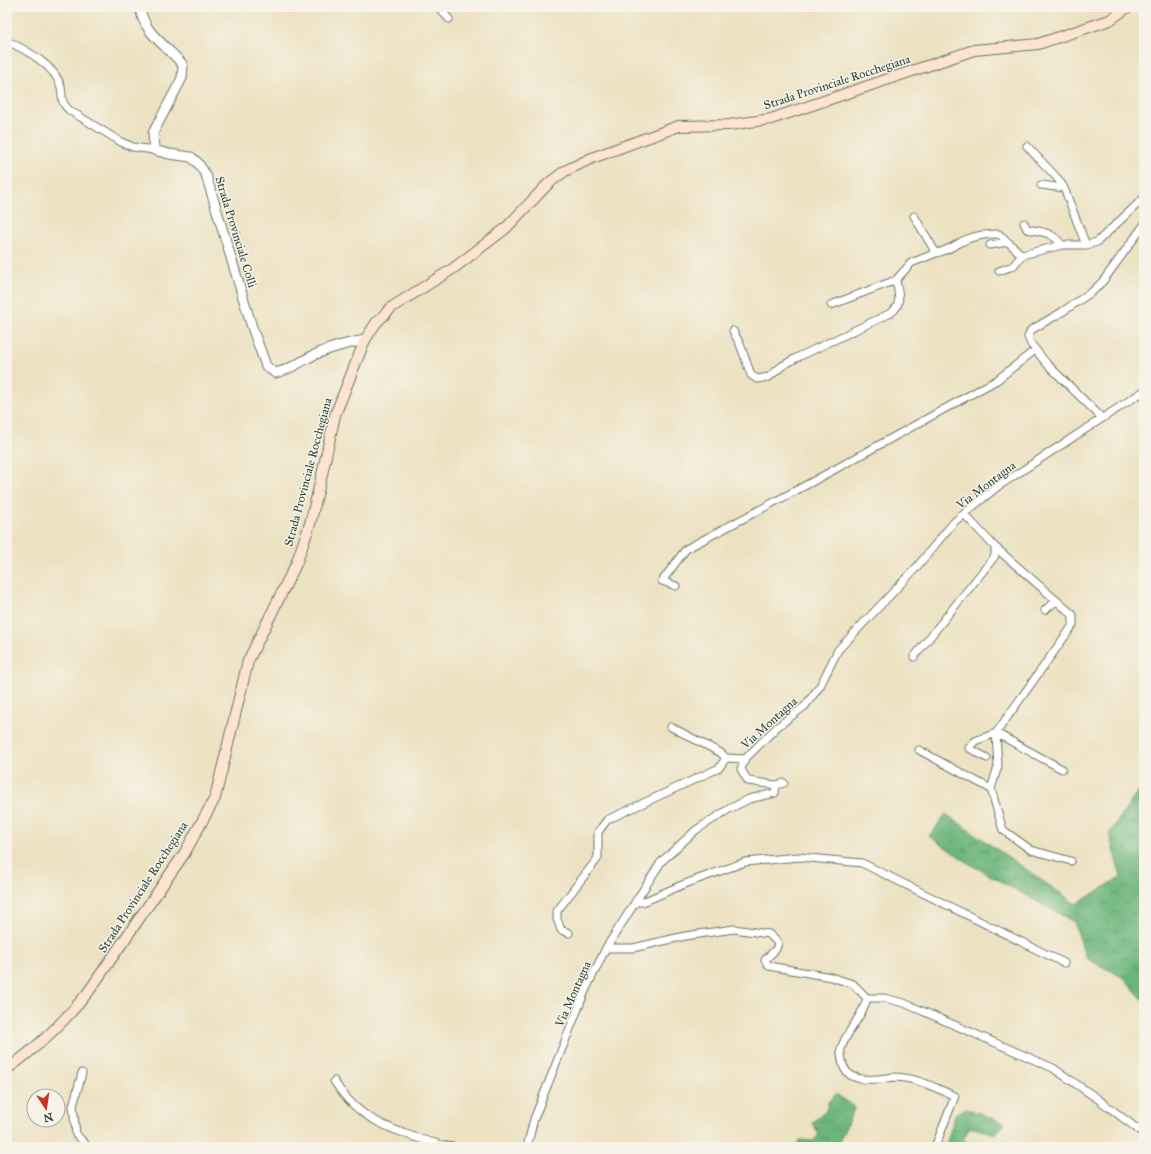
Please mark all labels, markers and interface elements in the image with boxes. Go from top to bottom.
street label: Strada Provinciale Rocchegiana [762,51,913,113]
street label: Strada Provinciale Colli [212,175,260,290]
street label: Strada Provinciale Rocchegiana [281,395,336,548]
street label: Via Montagna [953,458,1020,513]
street label: Via Montagna [737,694,801,753]
street label: Strada Provinciale Rocchegiana [95,818,192,956]
street label: Via Montagna [552,958,595,1030]
north arrow [26,1088,66,1128]
text: N [41,1110,54,1125]

